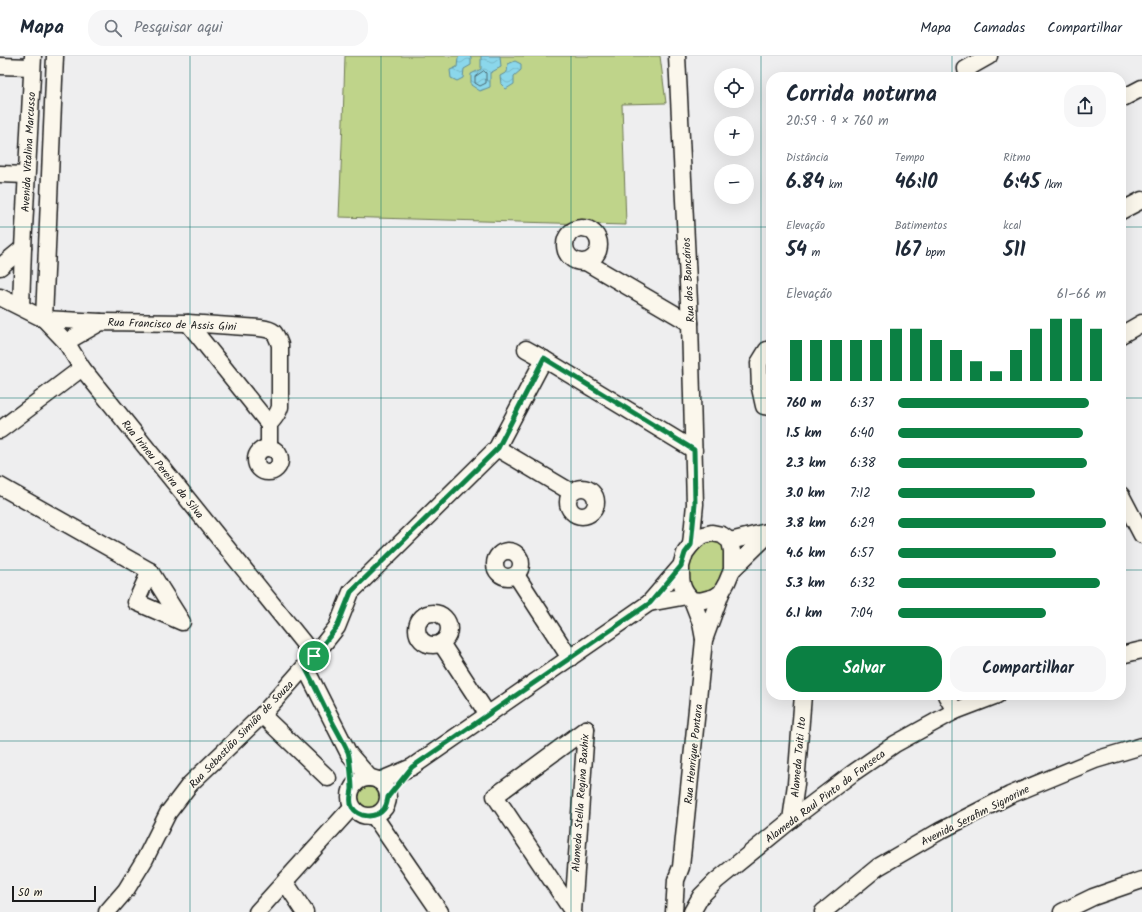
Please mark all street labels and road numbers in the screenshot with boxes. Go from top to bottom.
street label: Avenida Vitalina Marcusso [17,91,41,213]
street label: Rua dos Bancários [678,237,700,323]
street label: Rua Francisco de Assis Gini [107,314,237,336]
street label: Rua Irineu Pereira da Silva [117,416,208,523]
street label: Rua Sebastião Simião de Souza [185,676,298,793]
street label: Rua Henrique Pontara [680,703,708,805]
street label: Alameda Taiti Ito [787,716,811,798]
street label: Alameda Stella Regina Baxhix [567,733,595,873]
street label: Alameda Raul Pinto da Fonseca [762,745,890,848]
street label: Avenida Serafim Signorine [918,781,1033,851]

